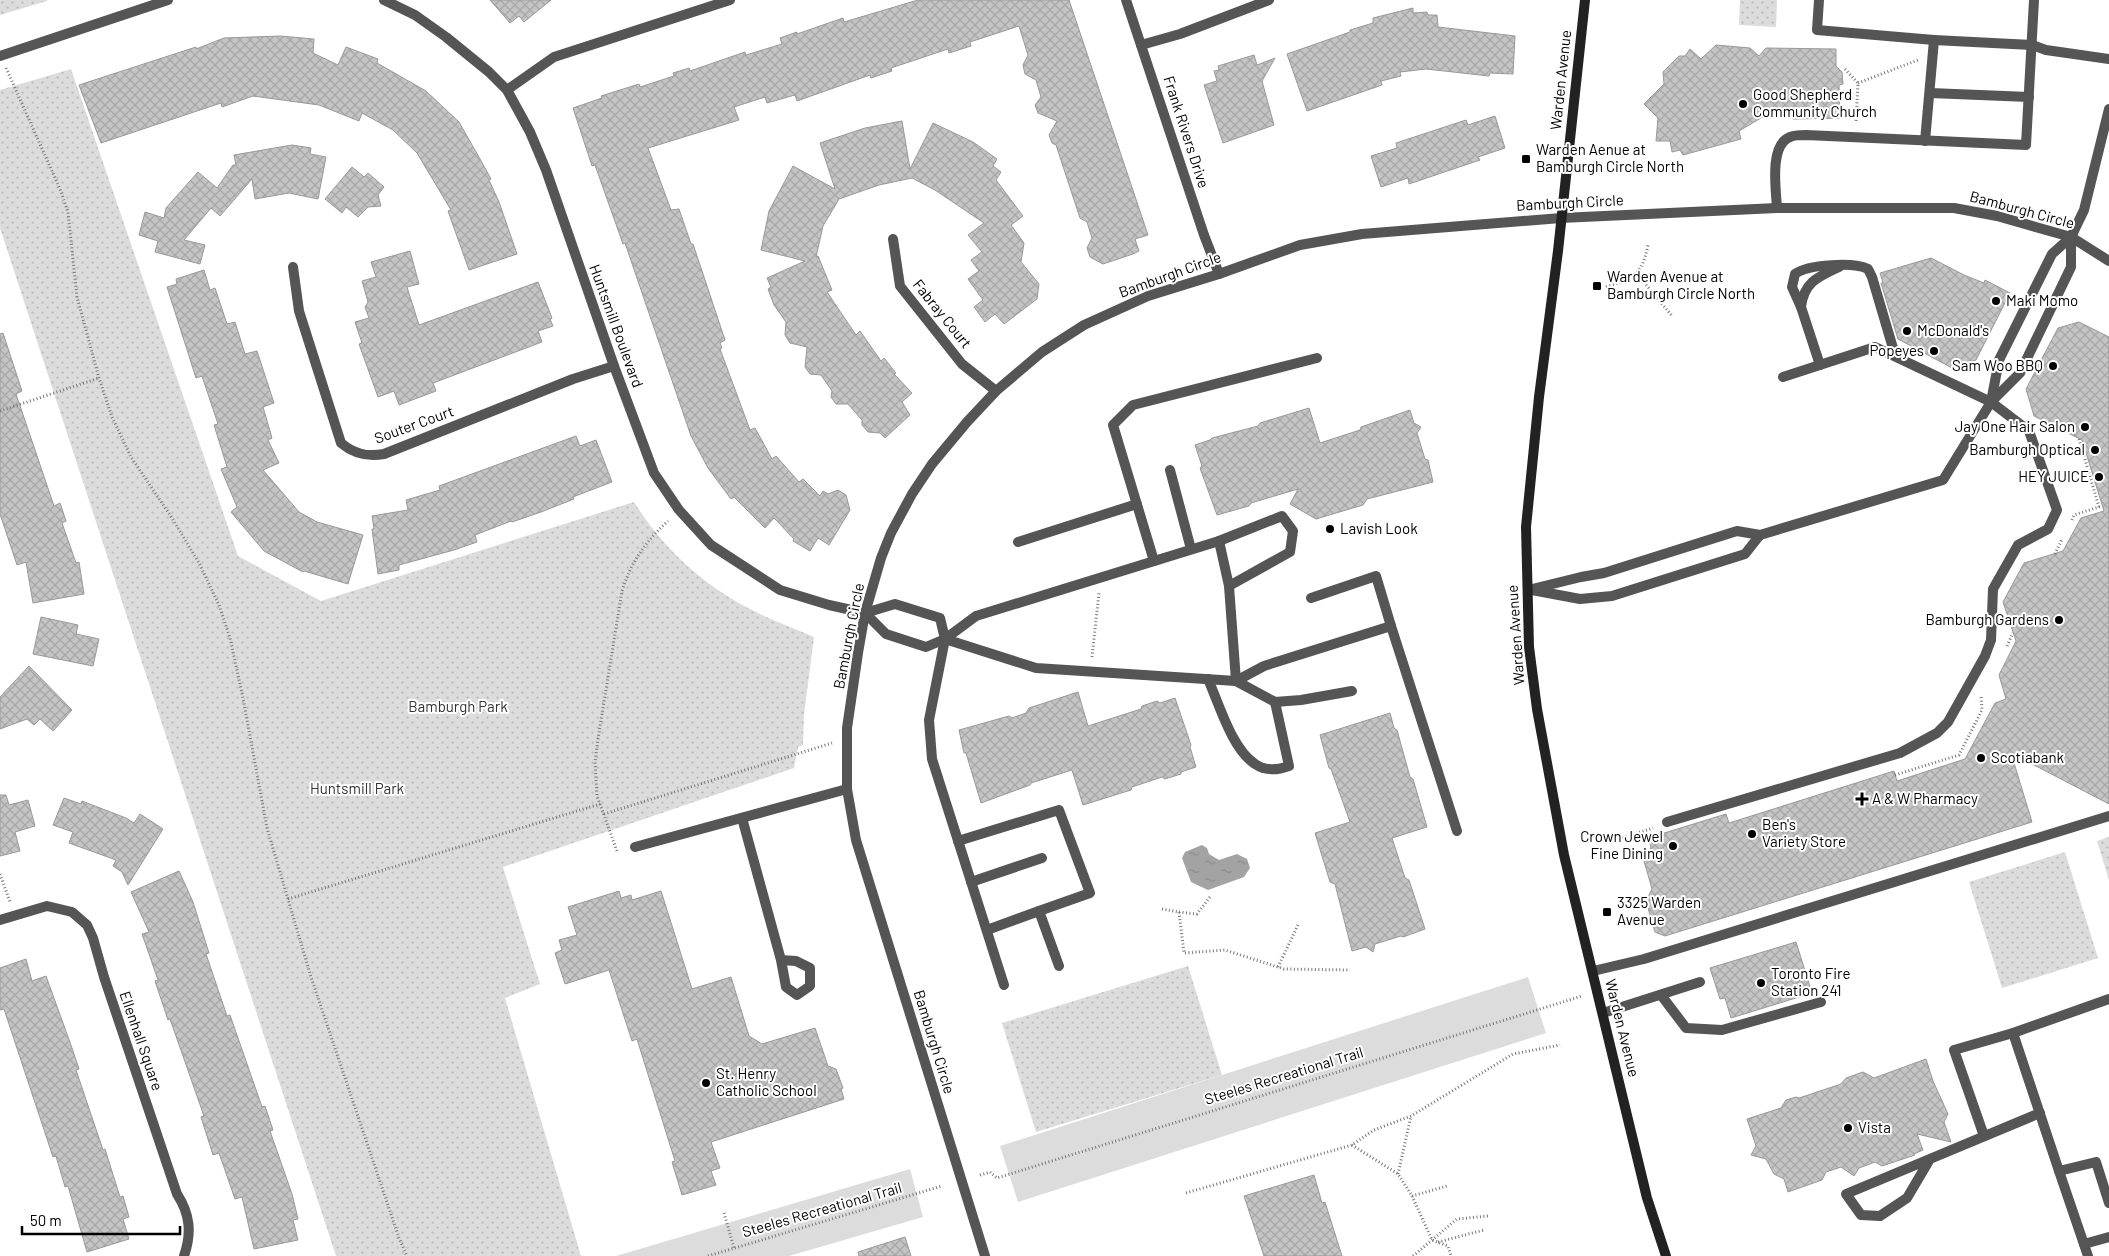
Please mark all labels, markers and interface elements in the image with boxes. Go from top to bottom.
street label: Warden Avenue [1546,29,1574,131]
street label: Frank Rivers Drive [1160,73,1214,190]
place label: Good Shepherd Community Church [1753,85,1877,120]
marker: Good Shepherd Community Church [1737,98,1749,110]
place label: Warden Aenue at Bamburgh Circle North [1536,140,1684,175]
marker: Warden Aenue at Bamburgh Circle North [1520,153,1532,165]
street label: Bamburgh Circle [1968,186,2077,232]
street label: Bamburgh Circle [1516,190,1624,214]
street label: Bamburgh Circle [1116,247,1223,301]
street label: Huntsmill Boulevard [586,262,648,390]
place label: Warden Avenue at Bamburgh Circle North [1607,267,1755,302]
street label: Fabray Court [910,275,976,351]
marker: Warden Avenue at Bamburgh Circle North [1591,280,1603,292]
place label: Maki Momo [2006,291,2078,309]
marker: Maki Momo [1990,295,2002,307]
place label: McDonald's [1917,321,1989,339]
marker: McDonald's [1901,325,1913,337]
place label: Popeyes [1870,341,1924,359]
marker: Popeyes [1928,345,1940,357]
place label: Sam Woo BBQ [1952,356,2043,374]
marker: Sam Woo BBQ [2047,360,2059,372]
street label: Souter Court [372,401,456,447]
place label: Jay One Hair Salon [1955,417,2075,435]
marker: Jay One Hair Salon [2079,421,2091,433]
place label: Bamburgh Optical [1969,440,2085,458]
marker: Bamburgh Optical [2089,444,2101,456]
place label: HEY JUICE [2018,467,2089,485]
marker: HEY JUICE [2093,471,2105,483]
place label: Lavish Look [1340,519,1418,537]
marker: Lavish Look [1324,523,1336,535]
street label: Bamburgh Circle [829,581,867,690]
street label: Warden Avenue [1503,584,1527,686]
place label: Bamburgh Gardens [1925,610,2049,628]
marker: Bamburgh Gardens [2053,614,2065,626]
park label: Bamburgh Park [408,697,508,715]
place label: Scotiabank [1991,748,2064,766]
marker: Scotiabank [1975,752,1987,764]
park label: Huntsmill Park [310,779,405,797]
place label: A & W Pharmacy [1872,789,1978,807]
marker: A & W Pharmacy [1856,793,1868,805]
place label: Ben's Variety Store [1762,815,1846,850]
place label: Crown Jewel Fine Dining [1580,827,1663,862]
marker: Ben's Variety Store [1746,828,1758,840]
marker: Crown Jewel Fine Dining [1667,840,1679,852]
place label: 3325 Warden Avenue [1617,893,1701,928]
marker: 3325 Warden Avenue [1601,906,1613,918]
place label: Toronto Fire Station 241 [1771,964,1850,999]
street label: Warden Avenue [1602,977,1644,1079]
marker: Toronto Fire Station 241 [1755,977,1767,989]
street label: Bamburgh Circle [911,988,959,1096]
street label: Ellenhall Square [117,989,167,1093]
street label: Steeles Recreational Trail [1202,1042,1365,1108]
place label: St. Henry Catholic School [716,1064,817,1099]
marker: St. Henry Catholic School [700,1077,712,1089]
place label: Vista [1858,1118,1891,1136]
marker: Vista [1842,1122,1854,1134]
street label: Steeles Recreational Trail [740,1178,904,1240]
scale bar [22,1204,180,1236]
text: 50 m [30,1211,62,1229]

